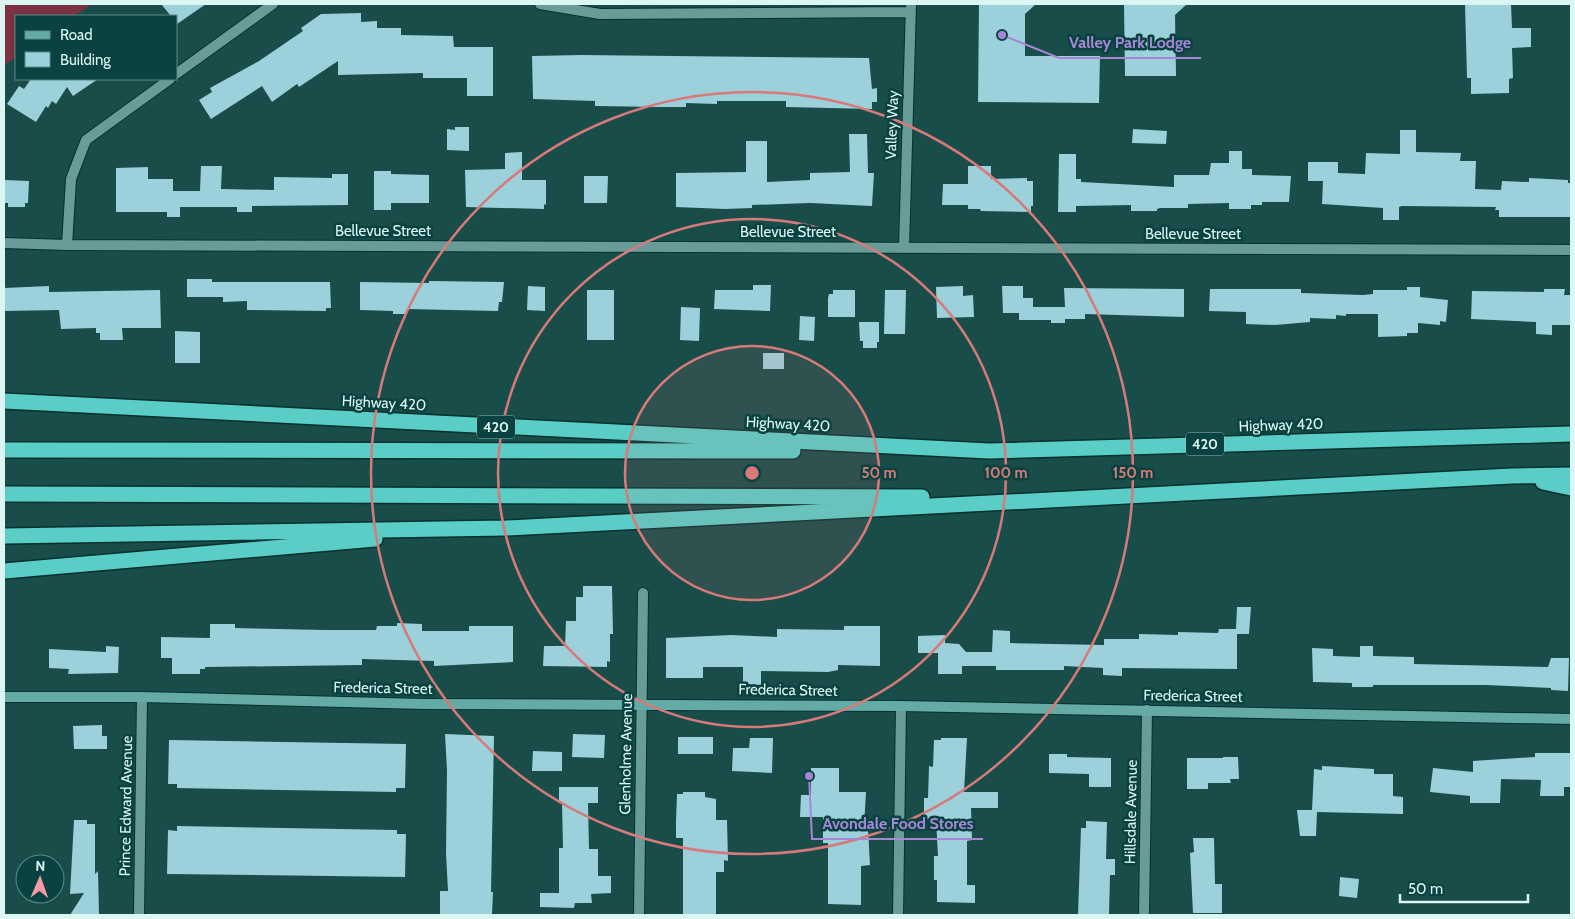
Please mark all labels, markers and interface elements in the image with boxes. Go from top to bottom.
legend [15,15,178,80]
text: Road [60,26,93,44]
callout: Valley Park Lodge [1059,27,1201,58]
text: Valley Park Lodge [1069,33,1191,52]
text: Building [60,51,111,69]
street label: Valley Way [882,90,902,160]
street label: Bellevue Street [335,222,431,240]
street label: Bellevue Street [740,223,836,241]
street label: Bellevue Street [1145,225,1241,243]
street label: Highway 420 [341,392,427,414]
street label: Highway 420 [745,413,831,435]
street label: Highway 420 [1238,415,1324,435]
road number: 420 [477,416,515,438]
road number: 420 [1186,432,1224,456]
centre of rings [743,464,761,482]
text: 50 m [861,464,897,482]
text: 100 m [984,464,1028,482]
text: 150 m [1113,464,1153,482]
street label: Frederica Street [333,678,433,698]
street label: Frederica Street [738,680,838,700]
street label: Frederica Street [1143,686,1243,706]
street label: Glenholme Avenue [616,693,636,815]
street label: Prince Edward Avenue [116,735,136,877]
street label: Hillsdale Avenue [1121,759,1141,864]
callout: Avondale Food Stores [812,808,983,839]
text: Avondale Food Stores [823,814,974,833]
north arrow [15,854,65,904]
text: N [35,857,46,875]
scale bar [1400,872,1528,904]
text: 50 m [1408,880,1443,898]

